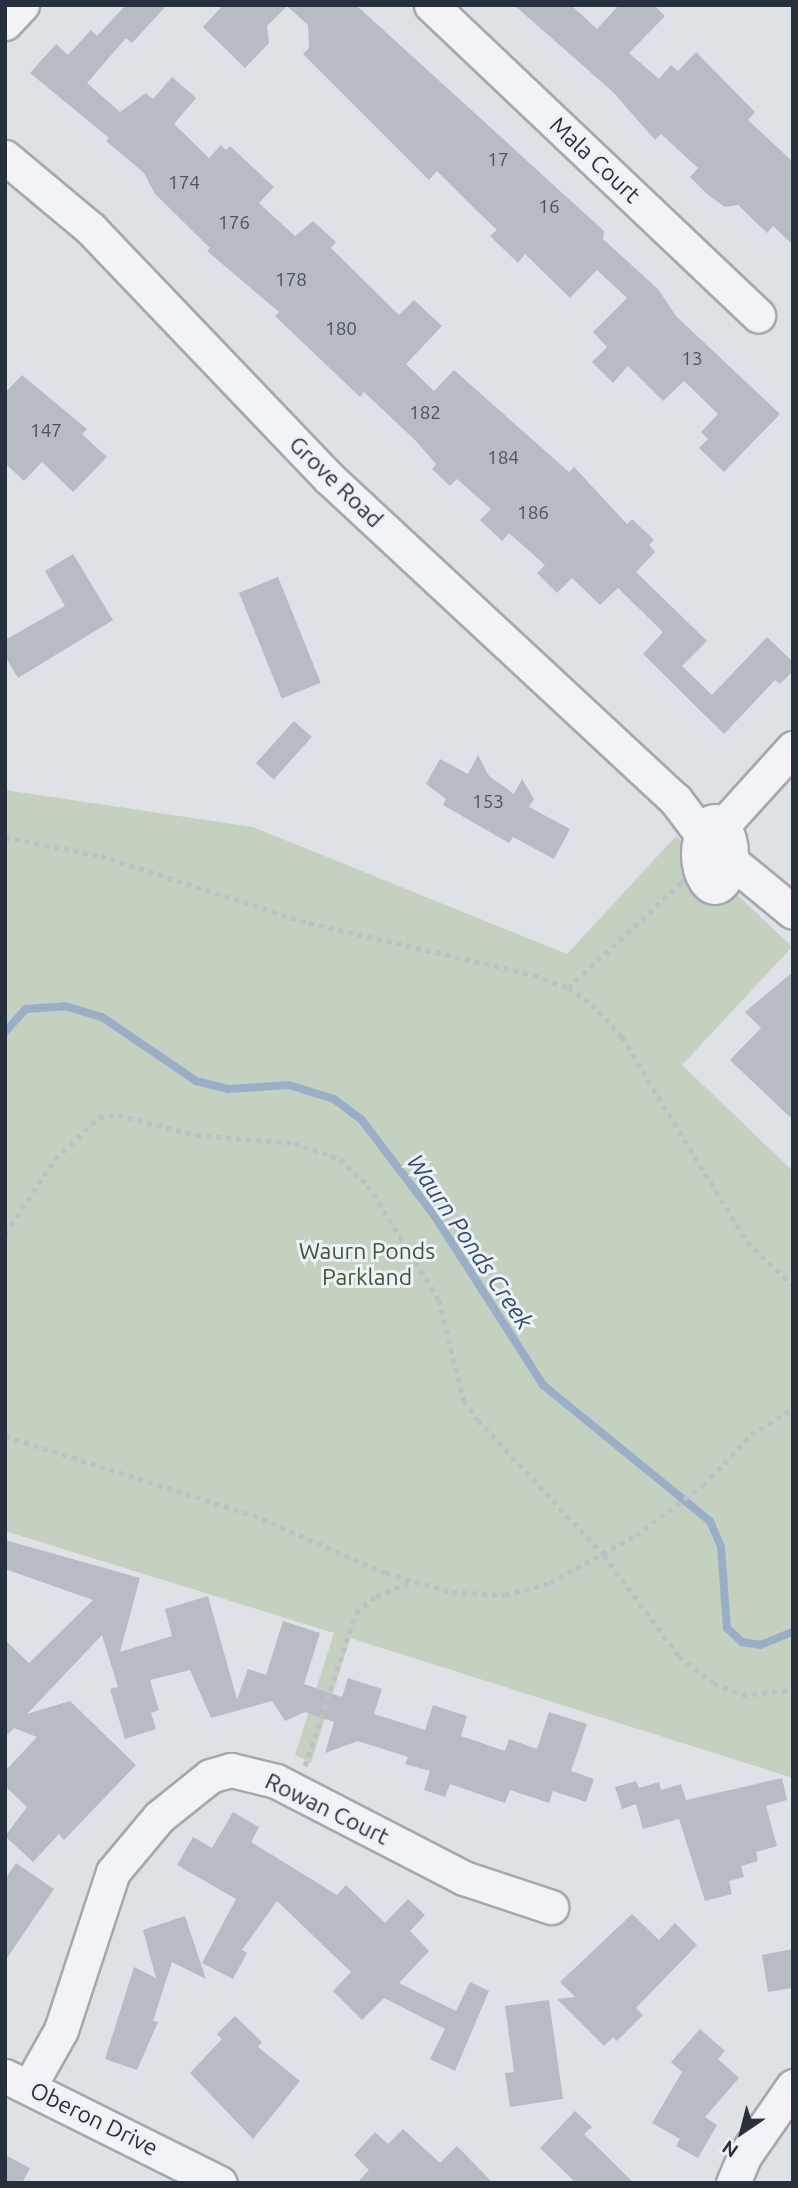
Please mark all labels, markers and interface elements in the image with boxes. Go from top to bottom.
street label: Mala Court [544,111,646,209]
house number: 17 [487,149,509,171]
house number: 174 [168,172,200,194]
house number: 16 [538,196,560,218]
house number: 176 [218,212,250,234]
house number: 178 [275,269,307,291]
house number: 180 [325,318,357,340]
house number: 13 [681,348,703,370]
house number: 182 [409,402,441,424]
house number: 147 [30,420,62,442]
street label: Grove Road [283,431,389,533]
house number: 184 [487,447,519,469]
house number: 186 [517,502,549,524]
house number: 153 [472,791,504,813]
water label: Waurn Ponds Creek [401,1149,539,1335]
park label: Waurn Ponds Parkland [299,1237,435,1291]
street label: Rowan Court [261,1767,393,1851]
street label: Oberon Drive [26,2076,162,2162]
north arrow [707,2097,777,2167]
text: N [718,2136,742,2162]

